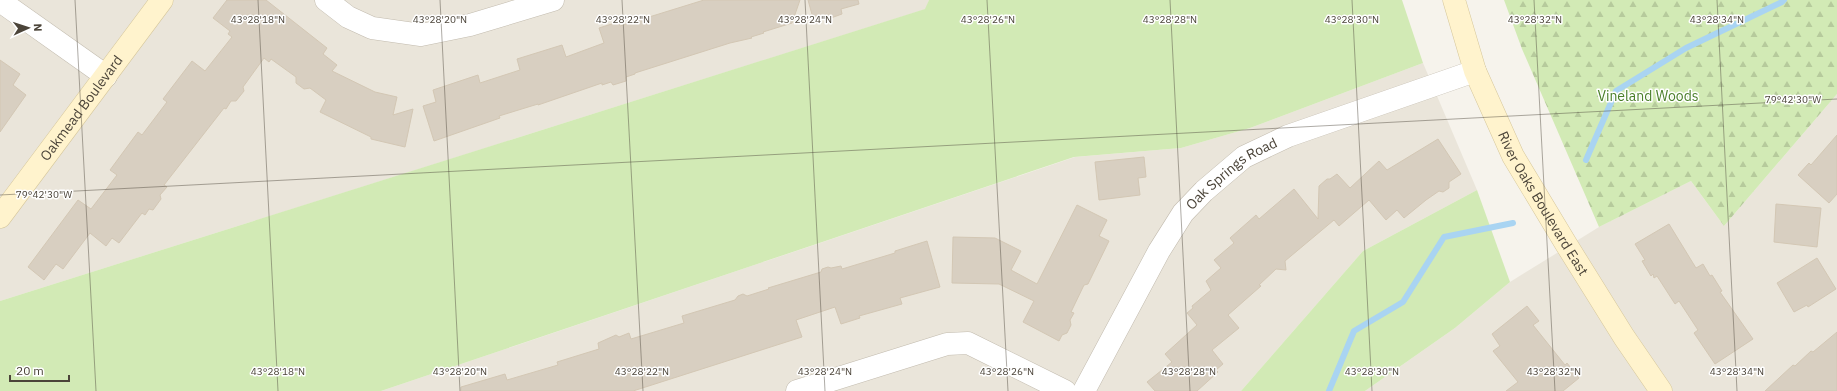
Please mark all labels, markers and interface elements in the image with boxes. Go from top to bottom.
north arrow [8,8,48,48]
text: 43°28'18"N [231,13,285,26]
text: 43°28'20"N [413,13,467,26]
text: 43°28'22"N [596,13,650,26]
text: 43°28'24"N [778,13,832,26]
text: 43°28'26"N [961,13,1015,26]
text: 43°28'28"N [1143,13,1197,26]
text: 43°28'30"N [1325,13,1379,26]
text: 43°28'32"N [1508,13,1562,26]
text: 43°28'34"N [1690,13,1744,26]
text: N [31,23,45,32]
street label: Oakmead Boulevard [36,52,127,164]
park label: Vineland Woods [1597,87,1699,105]
text: 79°42'30"W [1765,93,1821,106]
street label: River Oaks Boulevard East [1494,128,1592,279]
street label: Oak Springs Road [1182,134,1280,214]
text: 79°42'30"W [16,188,72,201]
scale bar [10,357,69,383]
text: 20 m [16,363,44,378]
text: 43°28'18"N [251,365,305,378]
text: 43°28'20"N [433,365,487,378]
text: 43°28'22"N [615,365,669,378]
text: 43°28'24"N [798,365,852,378]
text: 43°28'26"N [980,365,1034,378]
text: 43°28'28"N [1162,365,1216,378]
text: 43°28'30"N [1345,365,1399,378]
text: 43°28'32"N [1527,365,1581,378]
text: 43°28'34"N [1710,365,1764,378]

